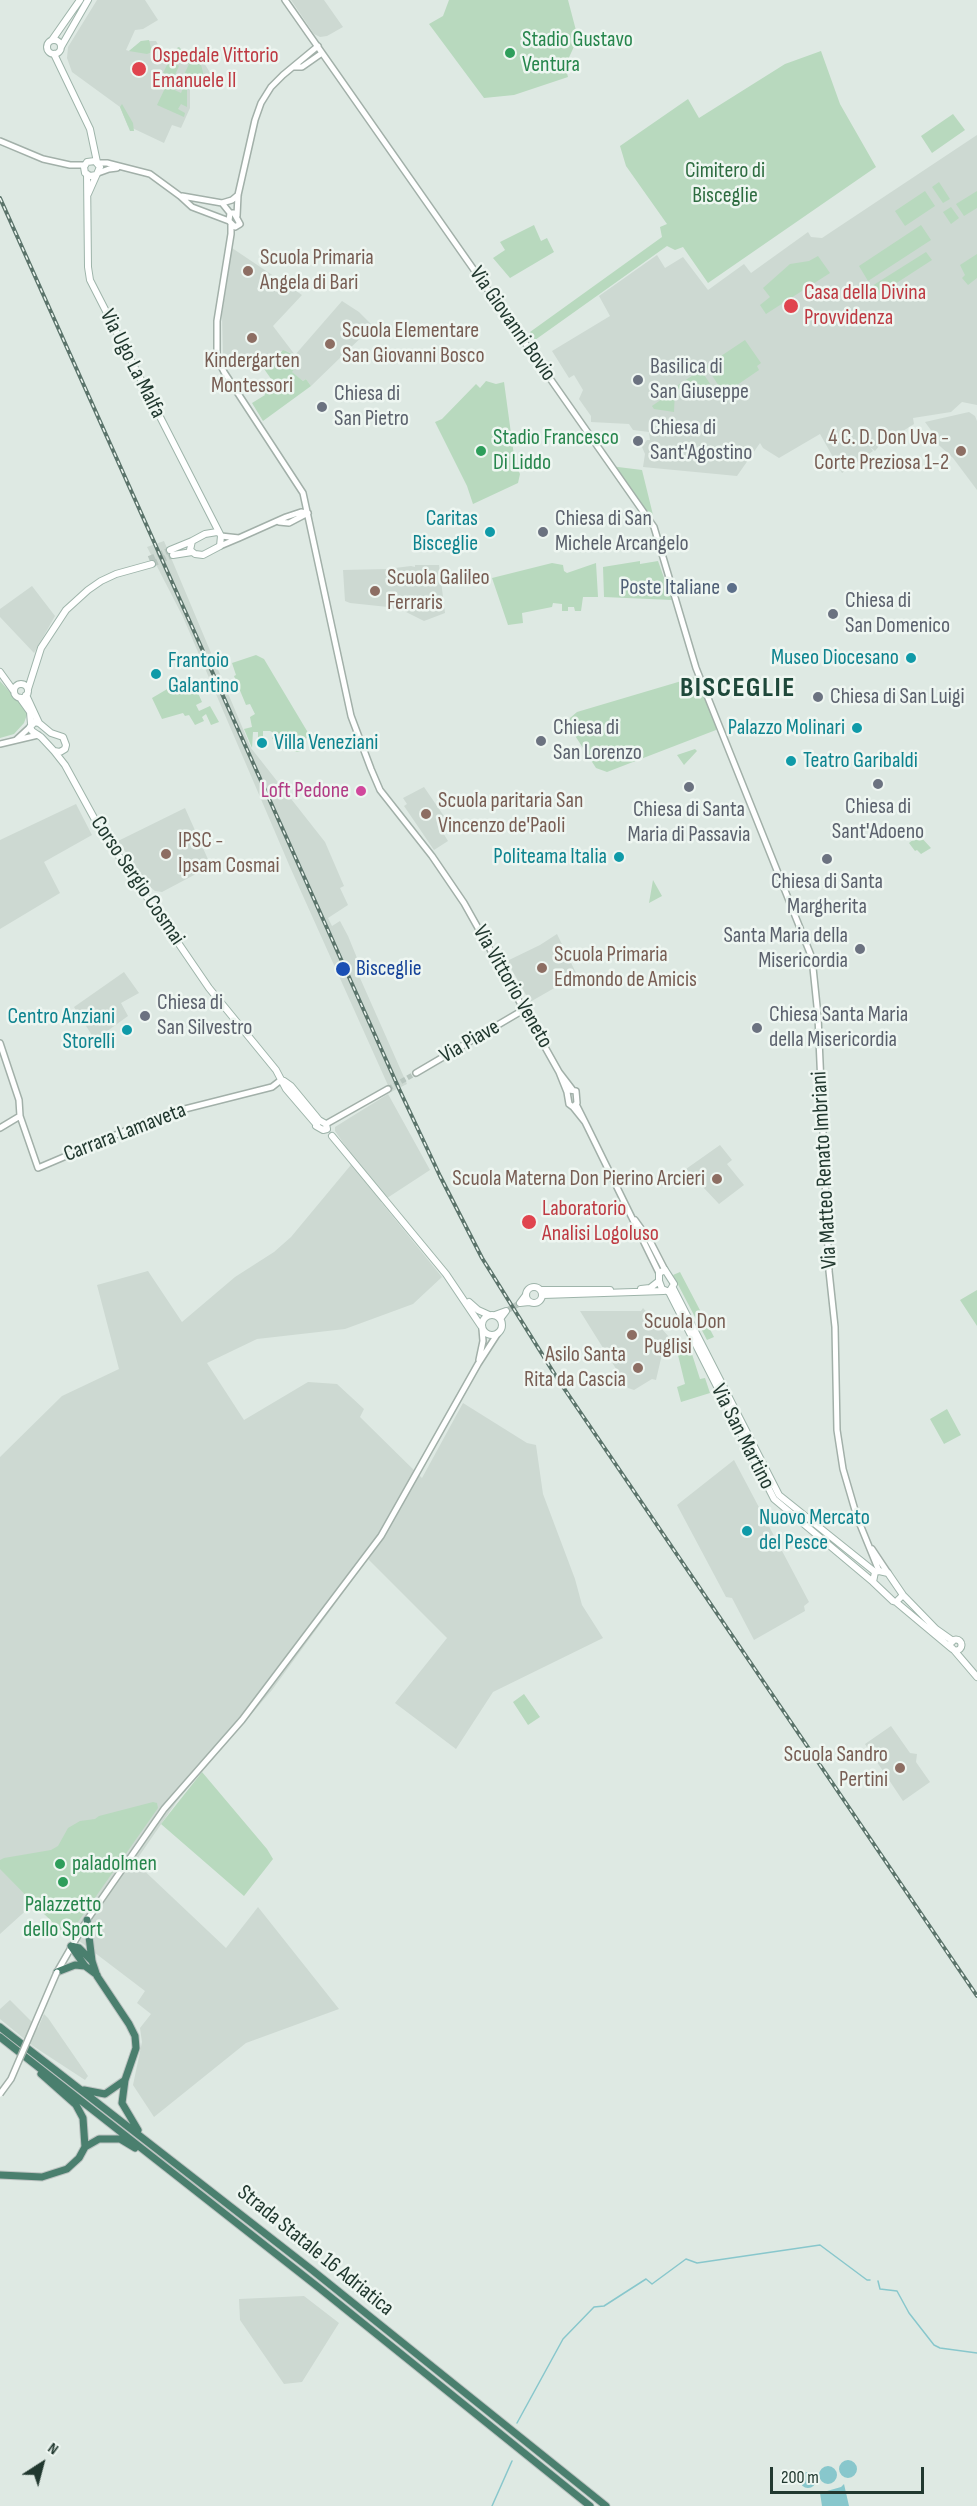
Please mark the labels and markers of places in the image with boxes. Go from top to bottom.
place label: Stadio Gustavo Ventura [522,27,633,78]
place label: Ospedale Vittorio Emanuele II [152,43,279,94]
marker: Stadio Gustavo Ventura [503,46,517,60]
marker: Ospedale Vittorio Emanuele II [130,60,148,78]
place label: Scuola Primaria Angela di Bari [260,245,374,296]
marker: Scuola Primaria Angela di Bari [241,264,255,278]
place label: Casa della Divina Provvidenza [804,280,926,332]
marker: Casa della Divina Provvidenza [782,297,800,315]
place label: Scuola Elementare San Giovanni Bosco [342,318,485,370]
marker: Kindergarten Montessori [245,331,259,345]
marker: Scuola Elementare San Giovanni Bosco [323,337,337,351]
place label: Kindergarten Montessori [204,348,300,400]
place label: Basilica di San Giuseppe [650,354,749,406]
marker: Basilica di San Giuseppe [631,373,645,387]
place label: Chiesa di San Pietro [334,381,409,433]
marker: Chiesa di San Pietro [315,400,329,414]
place label: Chiesa di Sant'Agostino [650,415,752,466]
place label: Stadio Francesco Di Liddo [493,425,619,476]
place label: 4 C. D. Don Uva - Corte Preziosa 1-2 [814,425,949,476]
marker: Chiesa di Sant'Agostino [631,434,645,448]
marker: Stadio Francesco Di Liddo [474,444,488,458]
marker: 4 C. D. Don Uva - Corte Preziosa 1-2 [954,444,968,458]
place label: Caritas Bisceglie [412,506,478,558]
place label: Chiesa di San Michele Arcangelo [555,506,689,558]
marker: Caritas Bisceglie [483,525,497,539]
marker: Chiesa di San Michele Arcangelo [536,525,550,539]
place label: Scuola Galileo Ferraris [387,565,490,616]
place label: Poste Italiane [620,575,720,601]
marker: Poste Italiane [725,581,739,595]
marker: Scuola Galileo Ferraris [368,584,382,598]
place label: Chiesa di San Domenico [845,588,950,640]
marker: Chiesa di San Domenico [826,607,840,621]
place label: Museo Diocesano [771,645,899,671]
place label: Frantoio Galantino [168,648,239,700]
marker: Museo Diocesano [904,651,918,665]
marker: Frantoio Galantino [149,667,163,681]
place label: Chiesa di San Luigi [830,684,965,710]
marker: Chiesa di San Luigi [811,690,825,704]
place label: Chiesa di San Lorenzo [553,715,642,766]
place label: Palazzo Molinari [728,715,845,741]
marker: Palazzo Molinari [850,721,864,735]
place label: Villa Veneziani [274,730,378,756]
marker: Chiesa di San Lorenzo [534,734,548,748]
marker: Villa Veneziani [255,736,269,750]
place label: Teatro Garibaldi [803,748,918,774]
marker: Teatro Garibaldi [784,754,798,768]
marker: Chiesa di Sant'Adoeno [871,777,885,791]
place label: Loft Pedone [261,778,349,804]
marker: Chiesa di Santa Maria di Passavia [682,780,696,794]
marker: Loft Pedone [354,784,368,798]
place label: Scuola paritaria San Vincenzo de'Paoli [438,788,583,840]
place label: Chiesa di Sant'Adoeno [832,794,924,846]
place label: Chiesa di Santa Maria di Passavia [627,797,751,848]
marker: Scuola paritaria San Vincenzo de'Paoli [419,807,433,821]
place label: IPSC - Ipsam Cosmai [178,828,280,879]
place label: Politeama Italia [493,844,607,870]
marker: IPSC - Ipsam Cosmai [159,847,173,861]
marker: Politeama Italia [612,850,626,864]
marker: Chiesa di Santa Margherita [820,852,834,866]
place label: Chiesa di Santa Margherita [771,869,883,920]
place label: Santa Maria della Misericordia [723,923,848,974]
place label: Scuola Primaria Edmondo de Amicis [554,942,697,993]
marker: Santa Maria della Misericordia [853,942,867,956]
place label: Bisceglie [356,956,422,982]
marker: Bisceglie [334,960,352,978]
marker: Scuola Primaria Edmondo de Amicis [535,961,549,975]
place label: Chiesa di San Silvestro [157,990,252,1042]
place label: Chiesa Santa Maria della Misericordia [769,1002,908,1054]
place label: Centro Anziani Storelli [8,1004,115,1056]
marker: Chiesa di San Silvestro [138,1009,152,1023]
marker: Chiesa Santa Maria della Misericordia [750,1021,764,1035]
marker: Centro Anziani Storelli [120,1023,134,1037]
place label: Scuola Materna Don Pierino Arcieri [452,1166,705,1192]
marker: Scuola Materna Don Pierino Arcieri [710,1172,724,1186]
place label: Laboratorio Analisi Logoluso [542,1196,659,1248]
marker: Laboratorio Analisi Logoluso [520,1213,538,1231]
place label: Scuola Don Puglisi [644,1309,726,1360]
marker: Scuola Don Puglisi [625,1328,639,1342]
place label: Asilo Santa Rita da Cascia [524,1342,626,1394]
marker: Asilo Santa Rita da Cascia [631,1361,645,1375]
place label: Nuovo Mercato del Pesce [759,1505,870,1556]
marker: Nuovo Mercato del Pesce [740,1524,754,1538]
place label: Scuola Sandro Pertini [784,1742,888,1794]
marker: Scuola Sandro Pertini [893,1761,907,1775]
place label: paladolmen [72,1851,157,1877]
marker: paladolmen [53,1857,67,1871]
marker: Palazzetto dello Sport [56,1875,70,1889]
place label: Palazzetto dello Sport [23,1892,103,1944]

